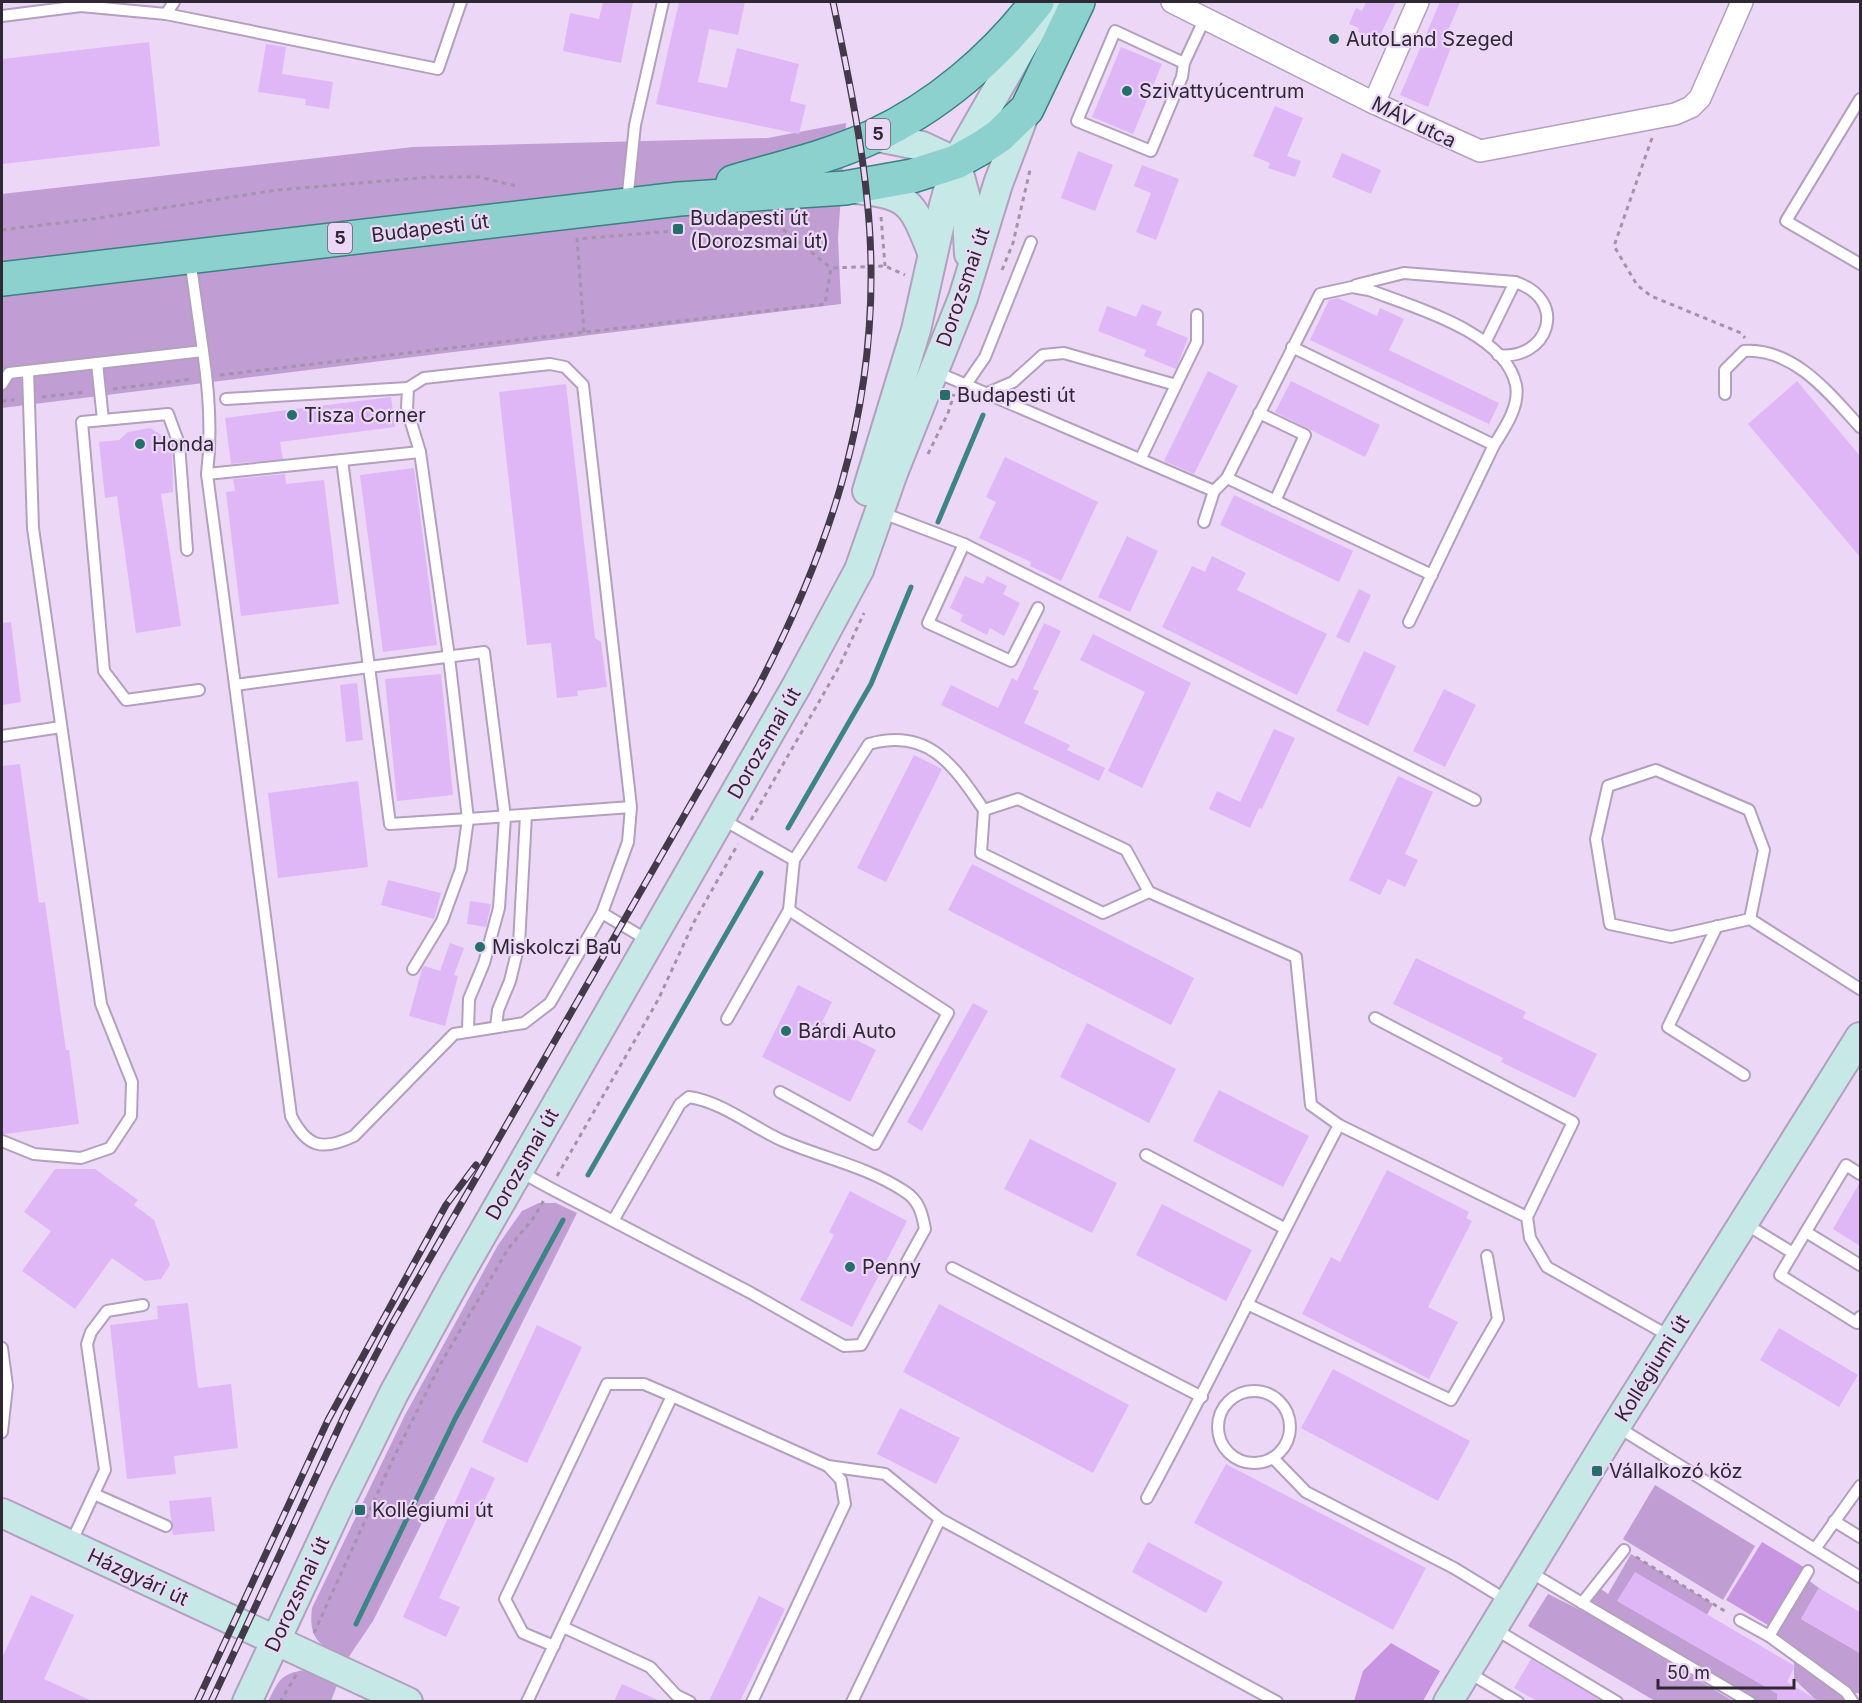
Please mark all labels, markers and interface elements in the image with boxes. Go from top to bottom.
place label: AutoLand Szeged [1346,27,1514,51]
marker: AutoLand Szeged [1327,32,1341,46]
place label: Szivattyúcentrum [1139,79,1304,103]
marker: Szivattyúcentrum [1120,84,1134,98]
street label: MÁV utca [1368,90,1461,153]
road number: 5 [866,119,890,149]
place label: Budapesti út (Dorozsmai út) [690,206,829,253]
street label: Budapesti út [370,209,491,247]
marker: Budapesti út (Dorozsmai út) [671,222,685,236]
road number: 5 [328,223,352,253]
street label: Dorozsmai út [931,224,995,350]
place label: Budapesti út [957,383,1076,407]
marker: Budapesti út [938,388,952,402]
place label: Tisza Corner [304,403,426,427]
marker: Tisza Corner [285,408,299,422]
place label: Honda [152,432,214,456]
marker: Honda [133,437,147,451]
street label: Dorozsmai út [722,683,806,803]
place label: Miskolczi Bau [492,935,622,959]
marker: Miskolczi Bau [473,940,487,954]
place label: Bárdi Auto [798,1019,896,1043]
marker: Bárdi Auto [779,1024,793,1038]
street label: Dorozsmai út [480,1104,564,1224]
place label: Penny [862,1255,921,1279]
marker: Penny [843,1260,857,1274]
street label: Kollégiumi út [1610,1310,1695,1426]
place label: Vállalkozó köz [1609,1459,1743,1483]
marker: Vállalkozó köz [1590,1464,1604,1478]
place label: Kollégiumi út [372,1498,494,1522]
marker: Kollégiumi út [353,1503,367,1517]
street label: Dorozsmai út [260,1532,334,1655]
street label: Házgyári út [84,1543,192,1611]
scale bar [1658,1652,1794,1690]
text: 50 m [1667,1662,1710,1683]

